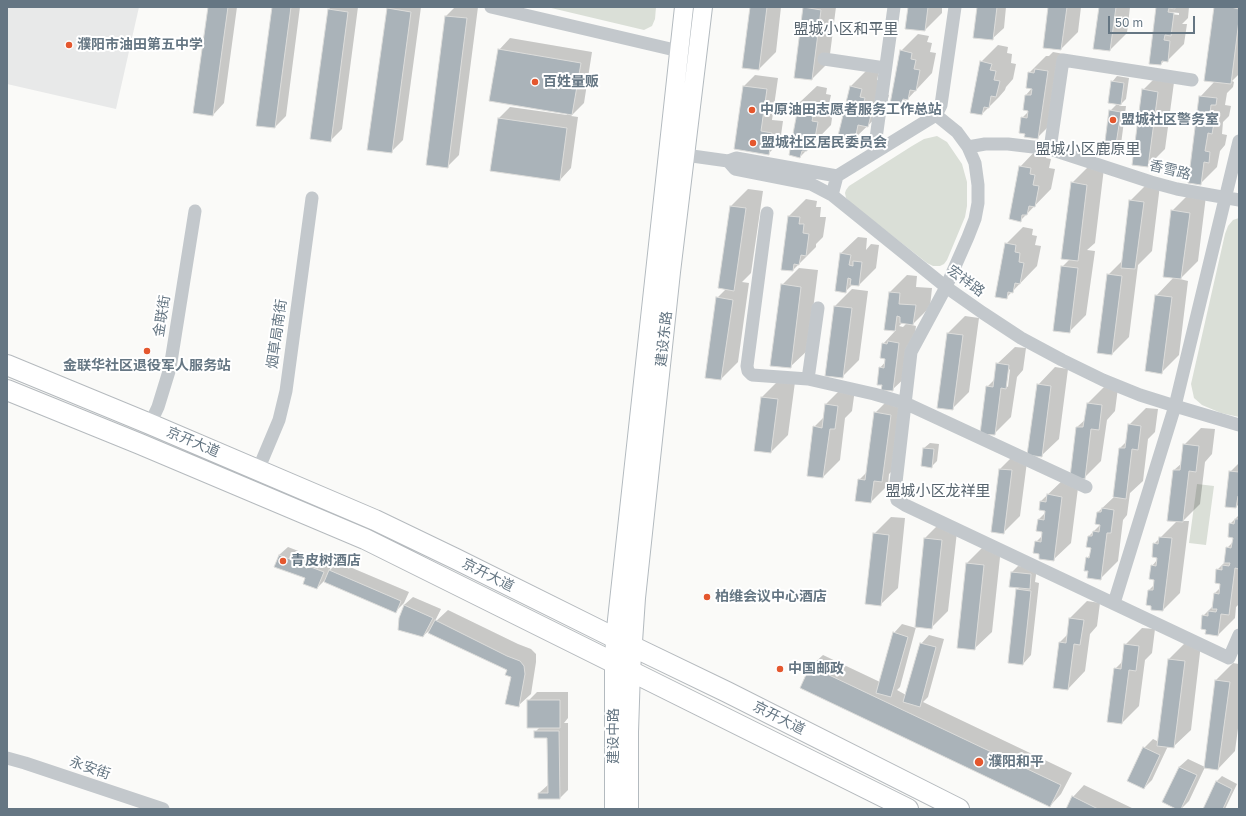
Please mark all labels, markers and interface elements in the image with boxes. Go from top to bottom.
scale bar [1110,8,1197,34]
text: 50 m [1115,15,1143,30]
district label: 盟城小区和平里 [794,20,898,38]
place label: 濮阳市油田第五中学 [77,37,203,53]
marker: 濮阳市油田第五中学 [64,40,74,50]
place label: 百姓量贩 [543,74,599,90]
marker: 百姓量贩 [530,77,540,87]
place label: 中原油田志愿者服务工作总站 [760,102,942,118]
marker: 中原油田志愿者服务工作总站 [747,105,757,115]
place label: 盟城社区警务室 [1121,112,1219,128]
marker: 盟城社区警务室 [1108,115,1118,125]
place label: 盟城社区居民委员会 [761,135,887,151]
marker: 盟城社区居民委员会 [748,138,758,148]
district label: 盟城小区鹿原里 [1036,140,1140,158]
street label: 香雪路 [1148,157,1192,183]
street label: 宏祥路 [944,262,988,300]
street label: 金联街 [150,294,174,338]
street label: 烟草局南街 [264,298,290,370]
street label: 建设东路 [653,310,675,368]
marker: 金联华社区退役军人服务站 [142,346,152,356]
place label: 金联华社区退役军人服务站 [63,358,231,374]
street label: 京开大道 [164,423,222,461]
district label: 盟城小区龙祥里 [886,482,990,500]
place label: 青皮树酒店 [291,553,361,569]
street label: 京开大道 [459,555,517,595]
marker: 青皮树酒店 [278,556,288,566]
place label: 柏维会议中心酒店 [715,589,827,605]
marker: 柏维会议中心酒店 [702,592,712,602]
place label: 中国邮政 [788,661,844,677]
marker: 中国邮政 [775,664,785,674]
street label: 京开大道 [750,698,808,738]
street label: 建设中路 [606,708,622,764]
street label: 永安街 [67,753,113,783]
place label: 濮阳和平 [988,754,1044,770]
marker: 濮阳和平 [973,756,985,768]

